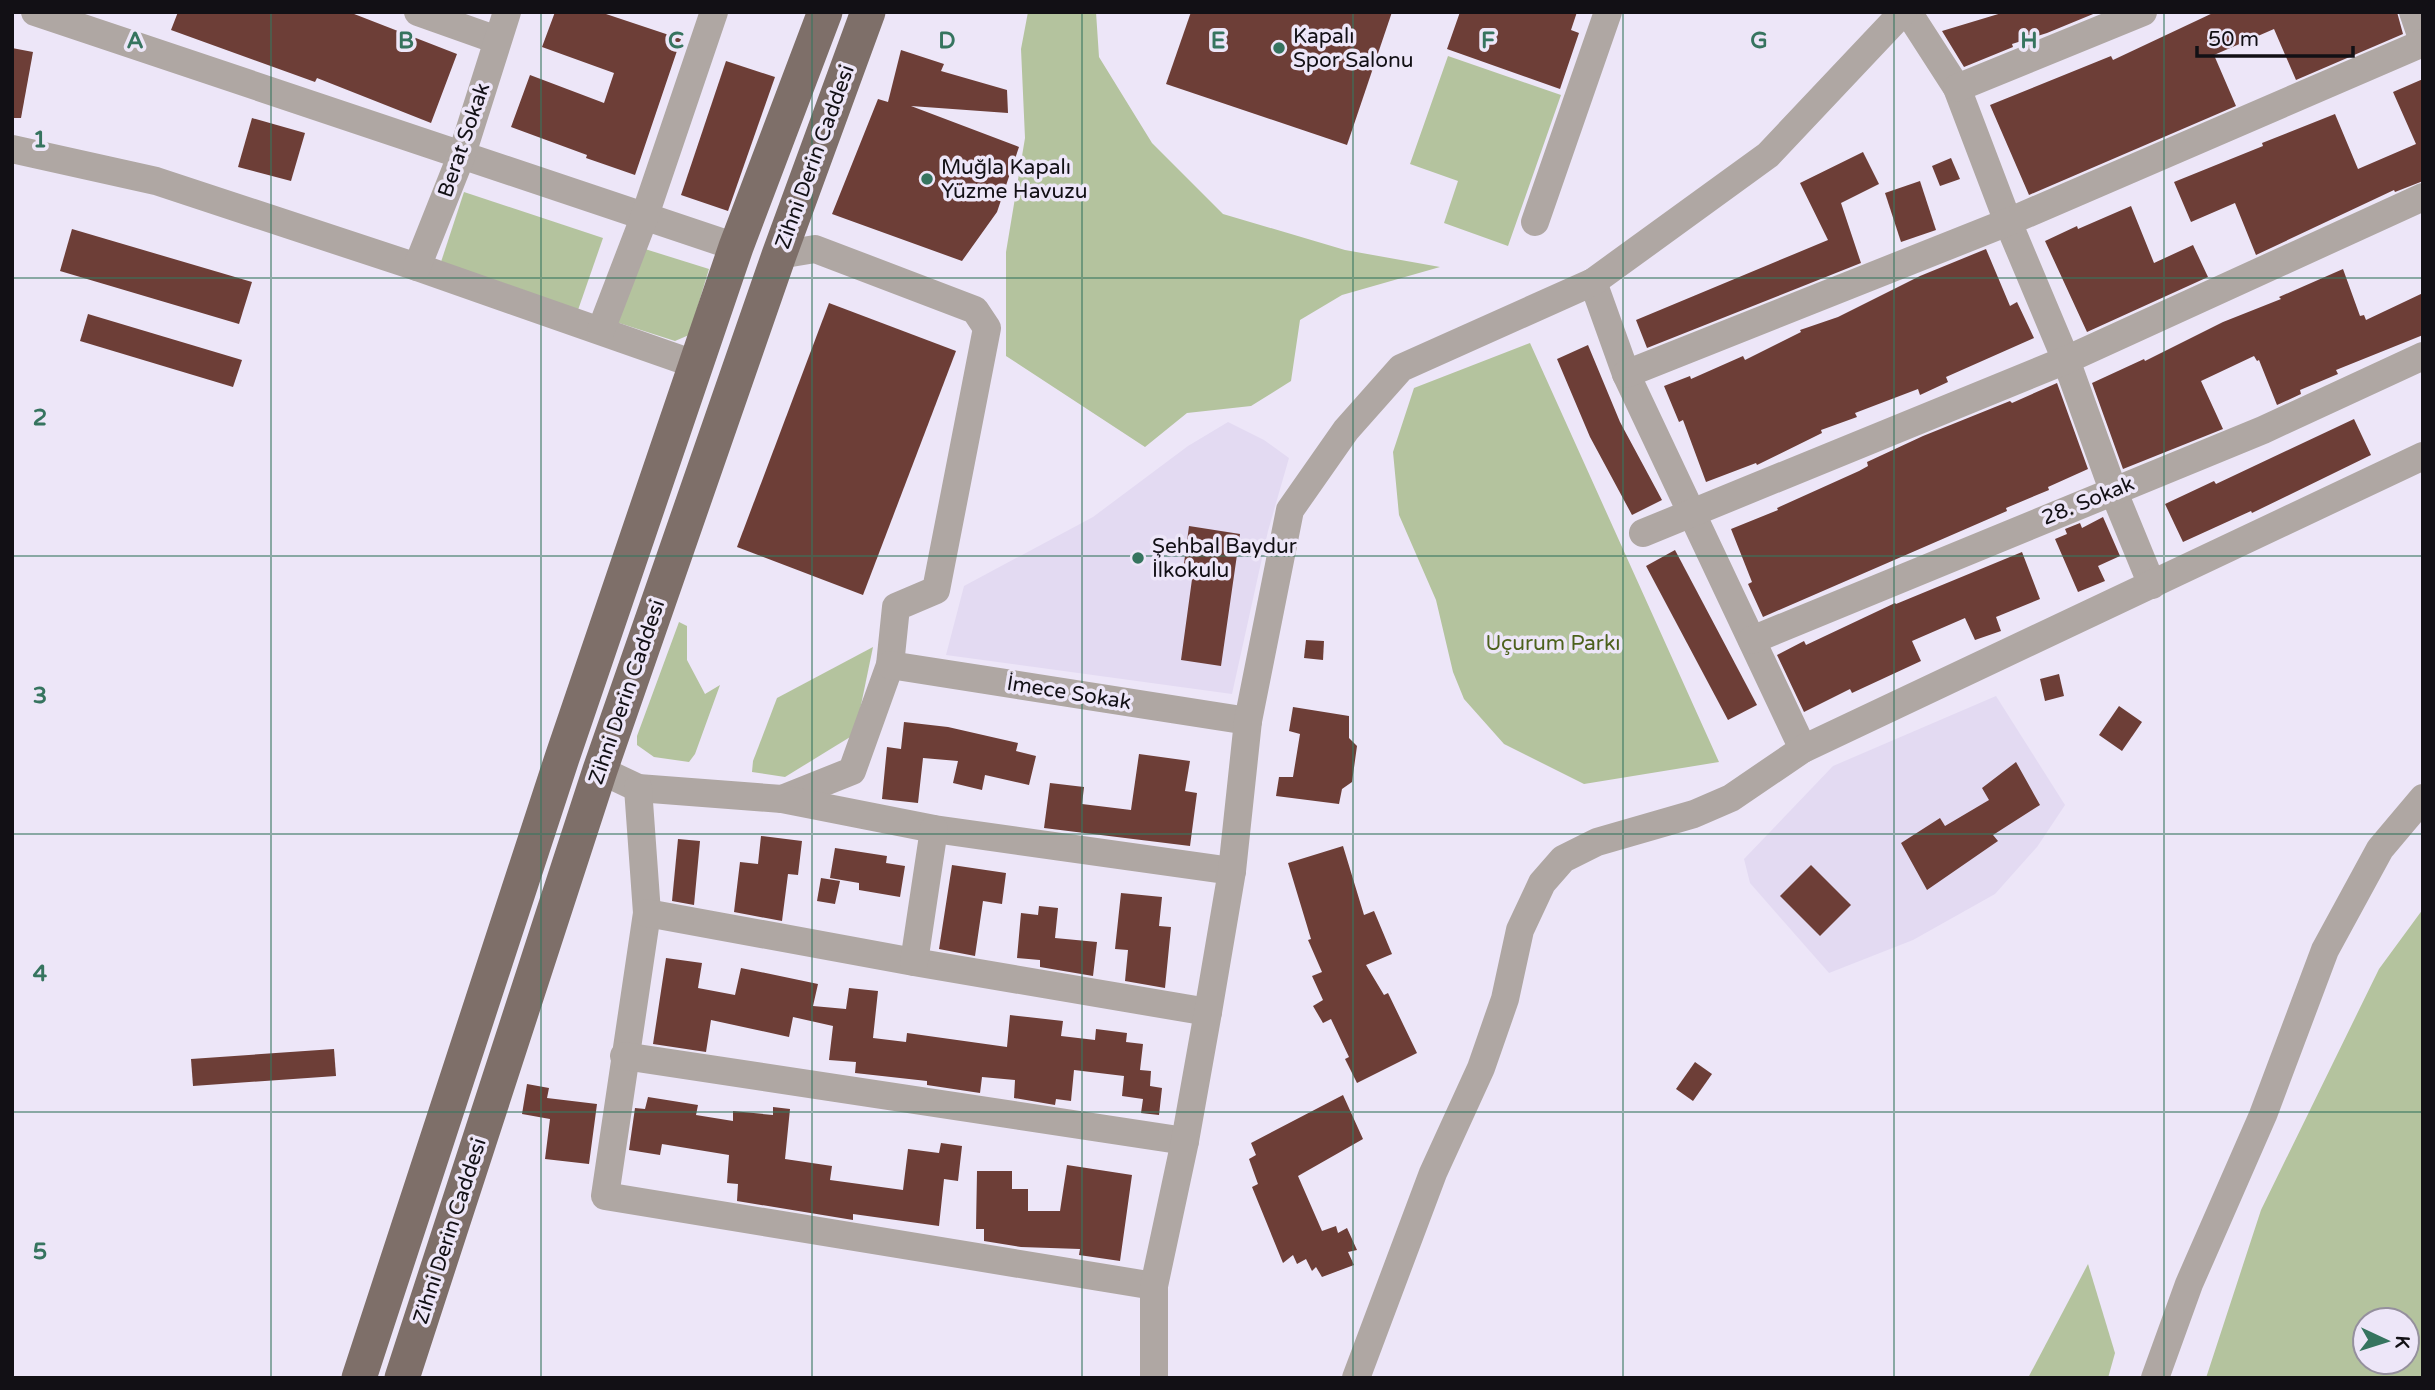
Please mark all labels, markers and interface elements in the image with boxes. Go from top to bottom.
scale bar [2197,14,2353,58]
place label: Kapalı Spor Salonu [1293,24,1414,73]
text: A [126,27,144,55]
text: B [398,27,414,55]
text: C [668,27,684,55]
text: D [938,27,956,55]
text: E [1211,27,1225,55]
text: F [1481,27,1495,55]
text: G [1750,27,1768,55]
text: H [2020,27,2038,55]
text: 50 m [2208,27,2259,52]
marker: Kapalı Spor Salonu [1271,40,1287,56]
street label: Zihni Derin Caddesi [770,62,860,252]
street label: Berat Sokak [433,79,495,201]
text: 1 [33,126,47,154]
place label: Muğla Kapalı Yüzme Havuzu [941,155,1088,204]
marker: Muğla Kapalı Yüzme Havuzu [919,171,935,187]
text: 2 [33,404,47,432]
street label: 28. Sokak [2038,471,2138,531]
place label: Şehbal Baydur İlkokulu [1152,534,1297,583]
marker: Şehbal Baydur İlkokulu [1130,550,1146,566]
street label: Zihni Derin Caddesi [584,596,670,788]
park label: Uçurum Parkı [1485,631,1621,656]
street label: İmece Sokak [1005,671,1133,715]
text: 3 [33,682,47,710]
text: 4 [33,960,48,988]
street label: Zihni Derin Caddesi [408,1135,492,1327]
text: 5 [33,1238,47,1266]
north arrow [2351,1306,2421,1376]
text: K [2391,1335,2413,1350]

